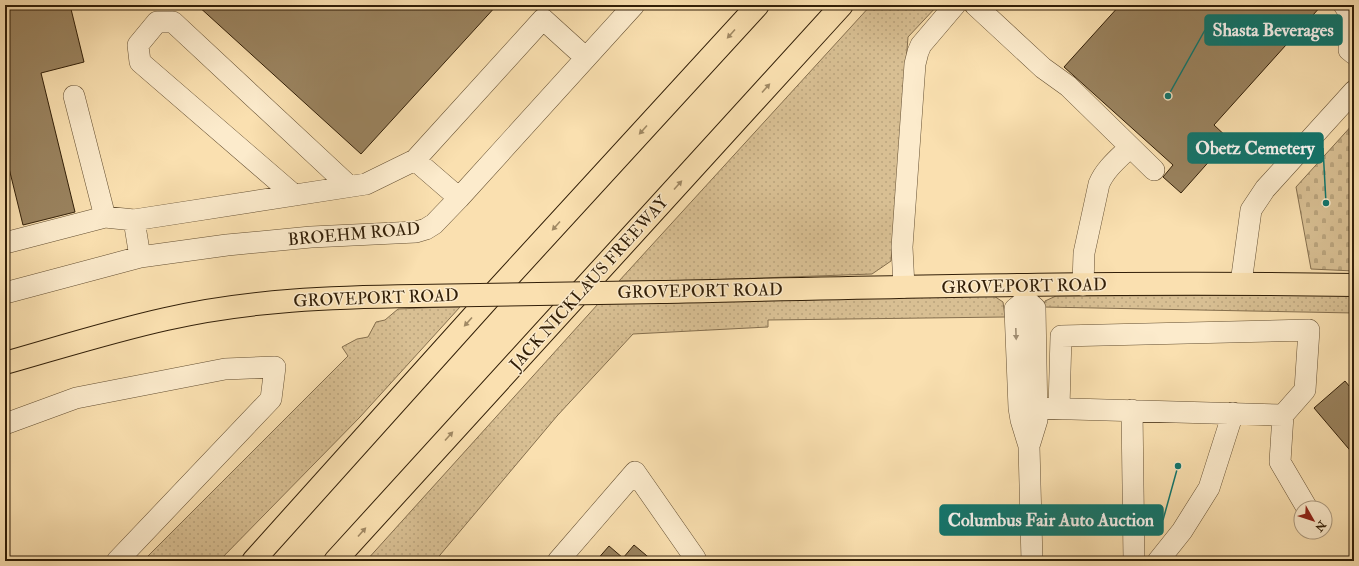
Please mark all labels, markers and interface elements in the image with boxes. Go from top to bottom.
callout: Shasta Beverages [1205,15,1342,45]
text: Shasta Beverages [1212,19,1334,42]
one-way arrow [726,29,736,39]
one-way arrow [761,83,770,94]
one-way arrow [639,125,648,135]
callout: Obetz Cemetery [1188,133,1323,163]
text: Obetz Cemetery [1195,137,1316,160]
one-way arrow [673,180,682,189]
street label: JACK NICKLAUS FREEWAY [504,191,674,376]
street label: BROEHM ROAD [287,218,421,250]
one-way arrow [551,220,560,231]
street label: GROVEPORT ROAD [941,274,1107,298]
street label: GROVEPORT ROAD [617,279,783,303]
street label: GROVEPORT ROAD [293,285,459,311]
one-way arrow [464,317,473,327]
one-way arrow [1013,328,1019,341]
one-way arrow [444,431,454,441]
north arrow [1293,500,1333,540]
callout: Columbus Fair Auto Auction [940,505,1163,535]
text: Columbus Fair Auto Auction [948,509,1155,532]
text: N [1312,517,1329,535]
one-way arrow [357,527,366,537]

